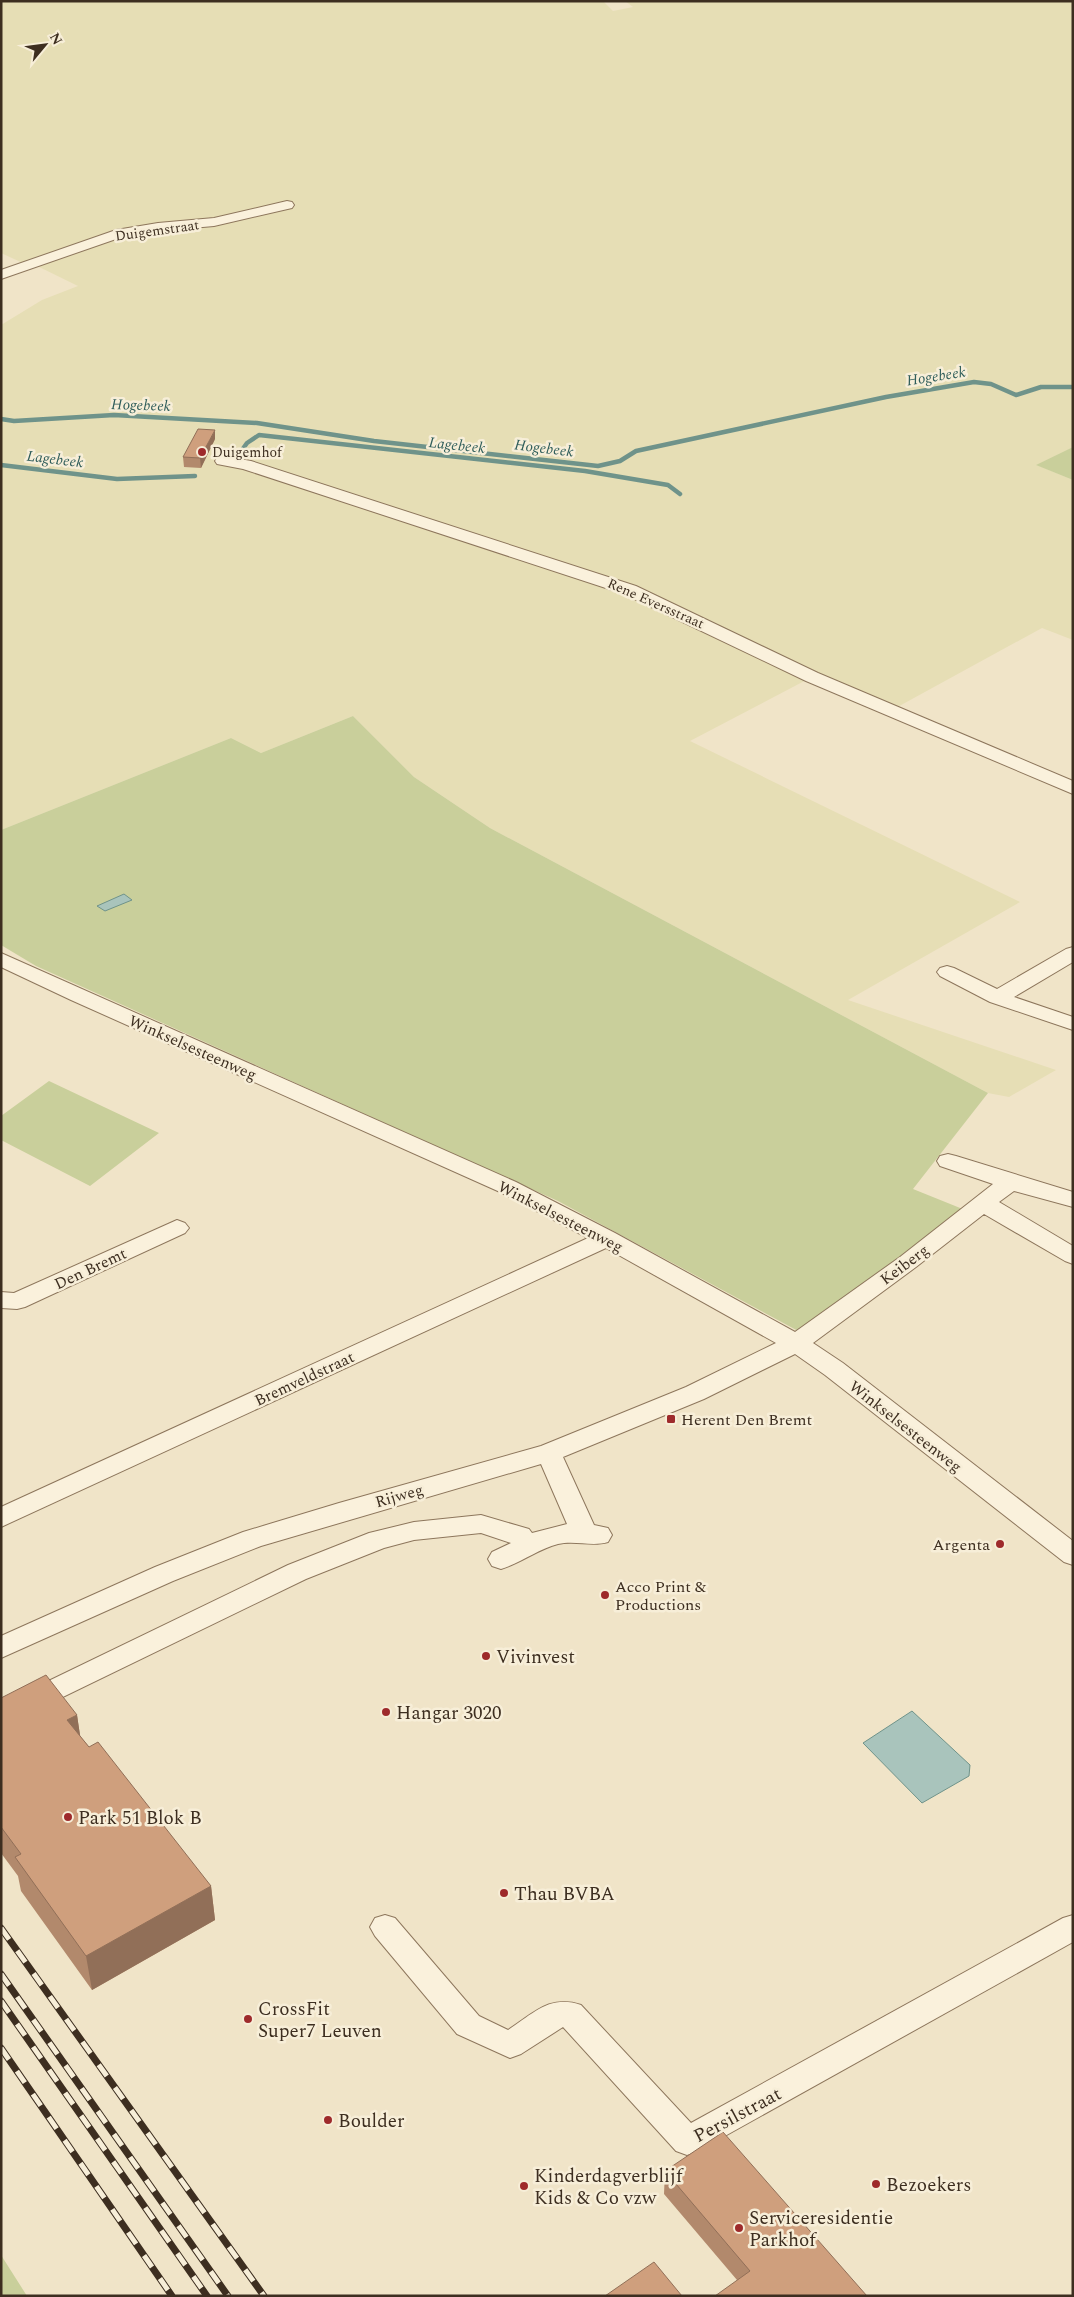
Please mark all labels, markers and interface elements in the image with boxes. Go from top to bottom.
north arrow [20,20,70,70]
text: N [44,29,68,49]
street label: Duigemstraat [114,214,201,247]
water label: Hogebeek [905,360,967,393]
water label: Hogebeek [111,393,171,418]
water label: Lagebeek [427,431,486,460]
water label: Hogebeek [513,433,575,464]
place label: Duigemhof [212,442,283,463]
water label: Lagebeek [25,445,85,474]
marker: Duigemhof [196,446,208,458]
street label: Rene Eversstraat [604,573,708,634]
street label: Winkselsesteenweg [125,1009,261,1087]
street label: Winkselsesteenweg [494,1175,628,1259]
street label: Keiberg [875,1238,934,1291]
street label: Den Bremt [50,1242,131,1296]
street label: Bremveldstraat [251,1345,359,1413]
street label: Winkselsesteenweg [844,1375,967,1479]
place label: Herent Den Bremt [681,1408,813,1432]
marker: Herent Den Bremt [665,1413,677,1425]
street label: Rijweg [372,1478,426,1514]
place label: Argenta [933,1533,990,1557]
marker: Argenta [994,1538,1006,1550]
place label: Acco Print & Productions [615,1575,707,1617]
marker: Acco Print & Productions [599,1589,611,1601]
place label: Vivinvest [496,1643,575,1672]
marker: Vivinvest [480,1650,492,1662]
place label: Hangar 3020 [396,1699,501,1728]
marker: Hangar 3020 [380,1706,392,1718]
place label: Park 51 Blok B [78,1804,202,1833]
marker: Park 51 Blok B [62,1811,74,1823]
place label: Thau BVBA [514,1880,615,1909]
marker: Thau BVBA [498,1887,510,1899]
place label: CrossFit Super7 Leuven [258,1995,382,2046]
marker: CrossFit Super7 Leuven [242,2013,254,2025]
street label: Persilstraat [688,2080,787,2151]
place label: Boulder [338,2107,405,2136]
marker: Boulder [322,2114,334,2126]
place label: Kinderdagverblijf Kids & Co vzw [534,2162,684,2213]
place label: Bezoekers [886,2171,972,2200]
marker: Bezoekers [870,2178,882,2190]
marker: Kinderdagverblijf Kids & Co vzw [518,2180,530,2192]
place label: Serviceresidentie Parkhof [749,2204,893,2255]
marker: Serviceresidentie Parkhof [733,2222,745,2234]

